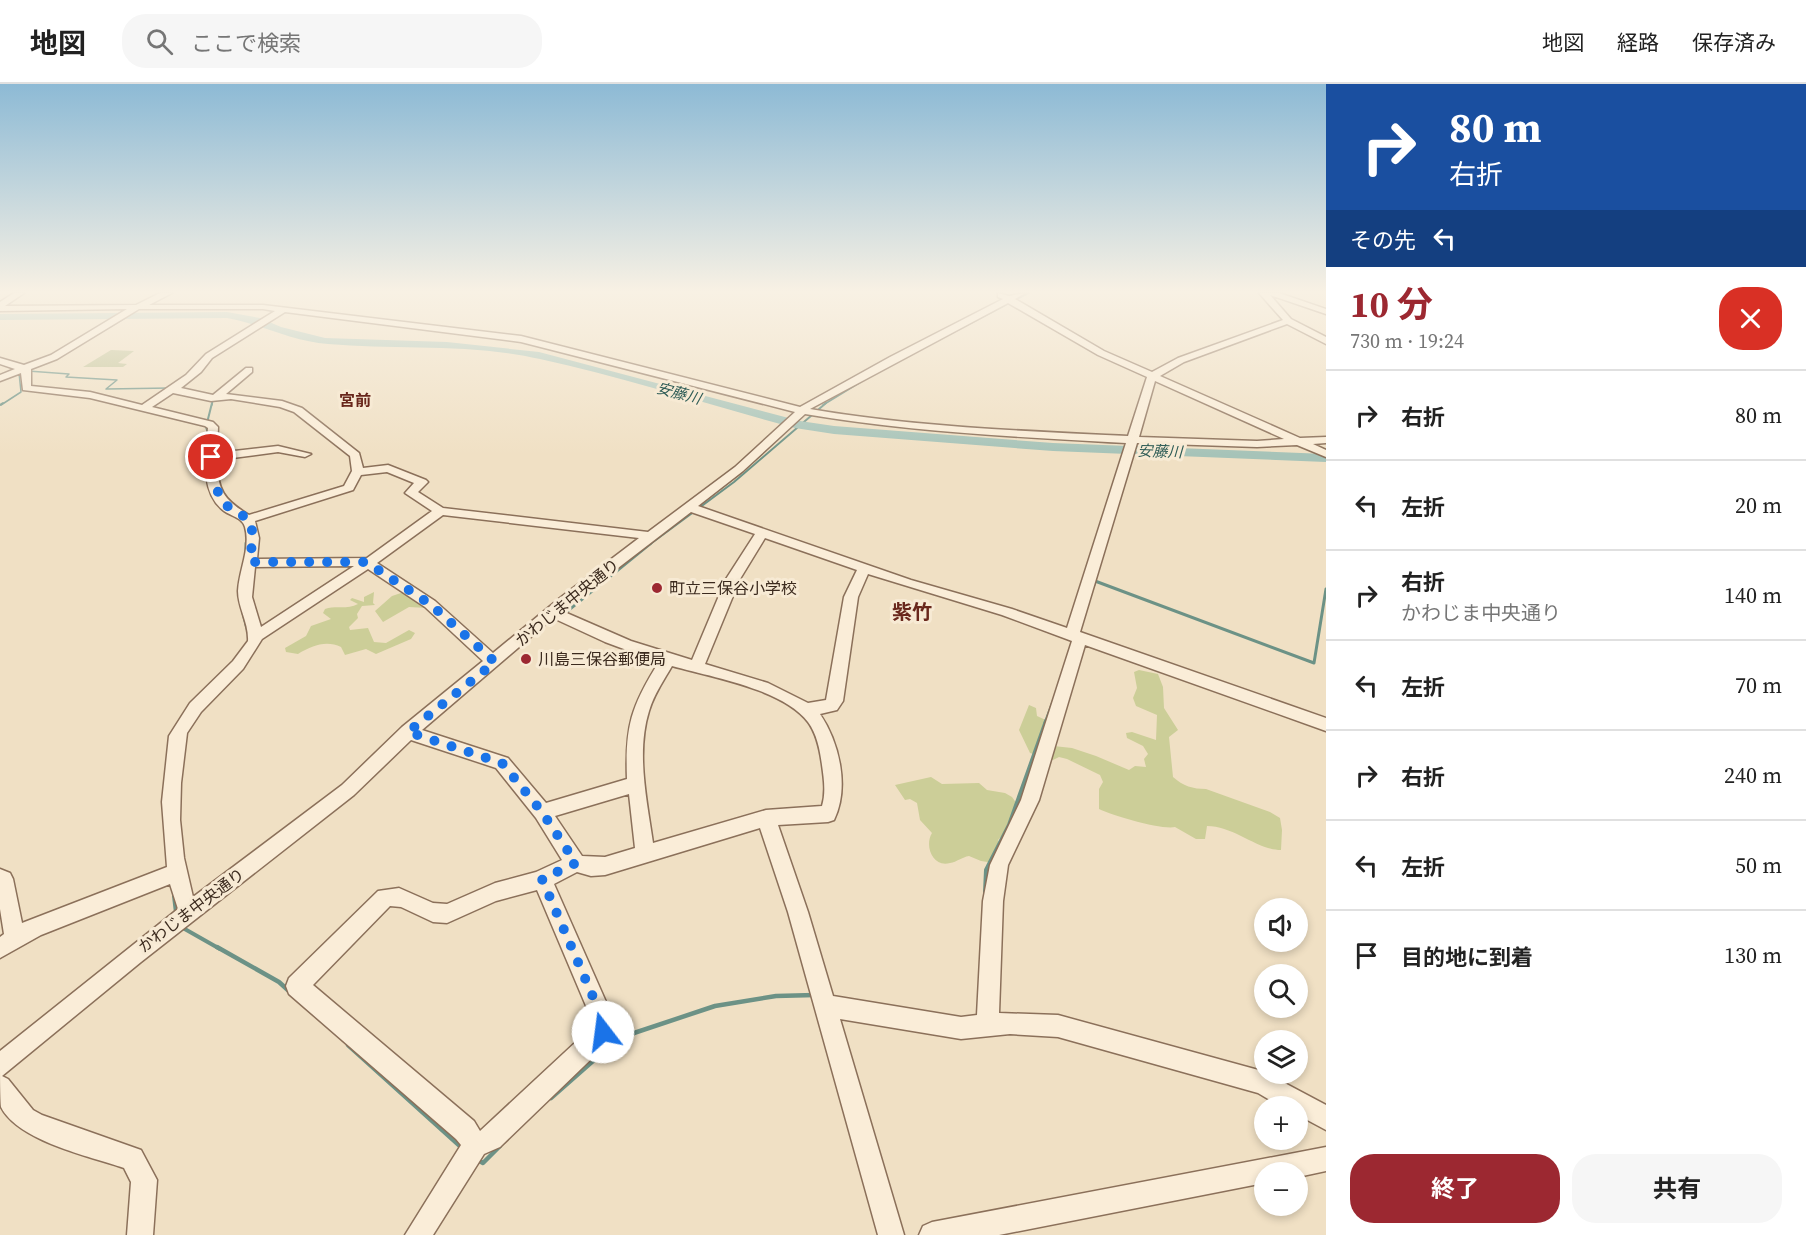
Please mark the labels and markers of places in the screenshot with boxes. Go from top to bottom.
pin [185,431,236,482]
place label: 町立三保谷小学校 [669,577,797,599]
marker: 町立三保谷小学校 [650,581,664,595]
place label: 川島三保谷郵便局 [538,648,666,670]
marker: 川島三保谷郵便局 [519,652,533,666]

